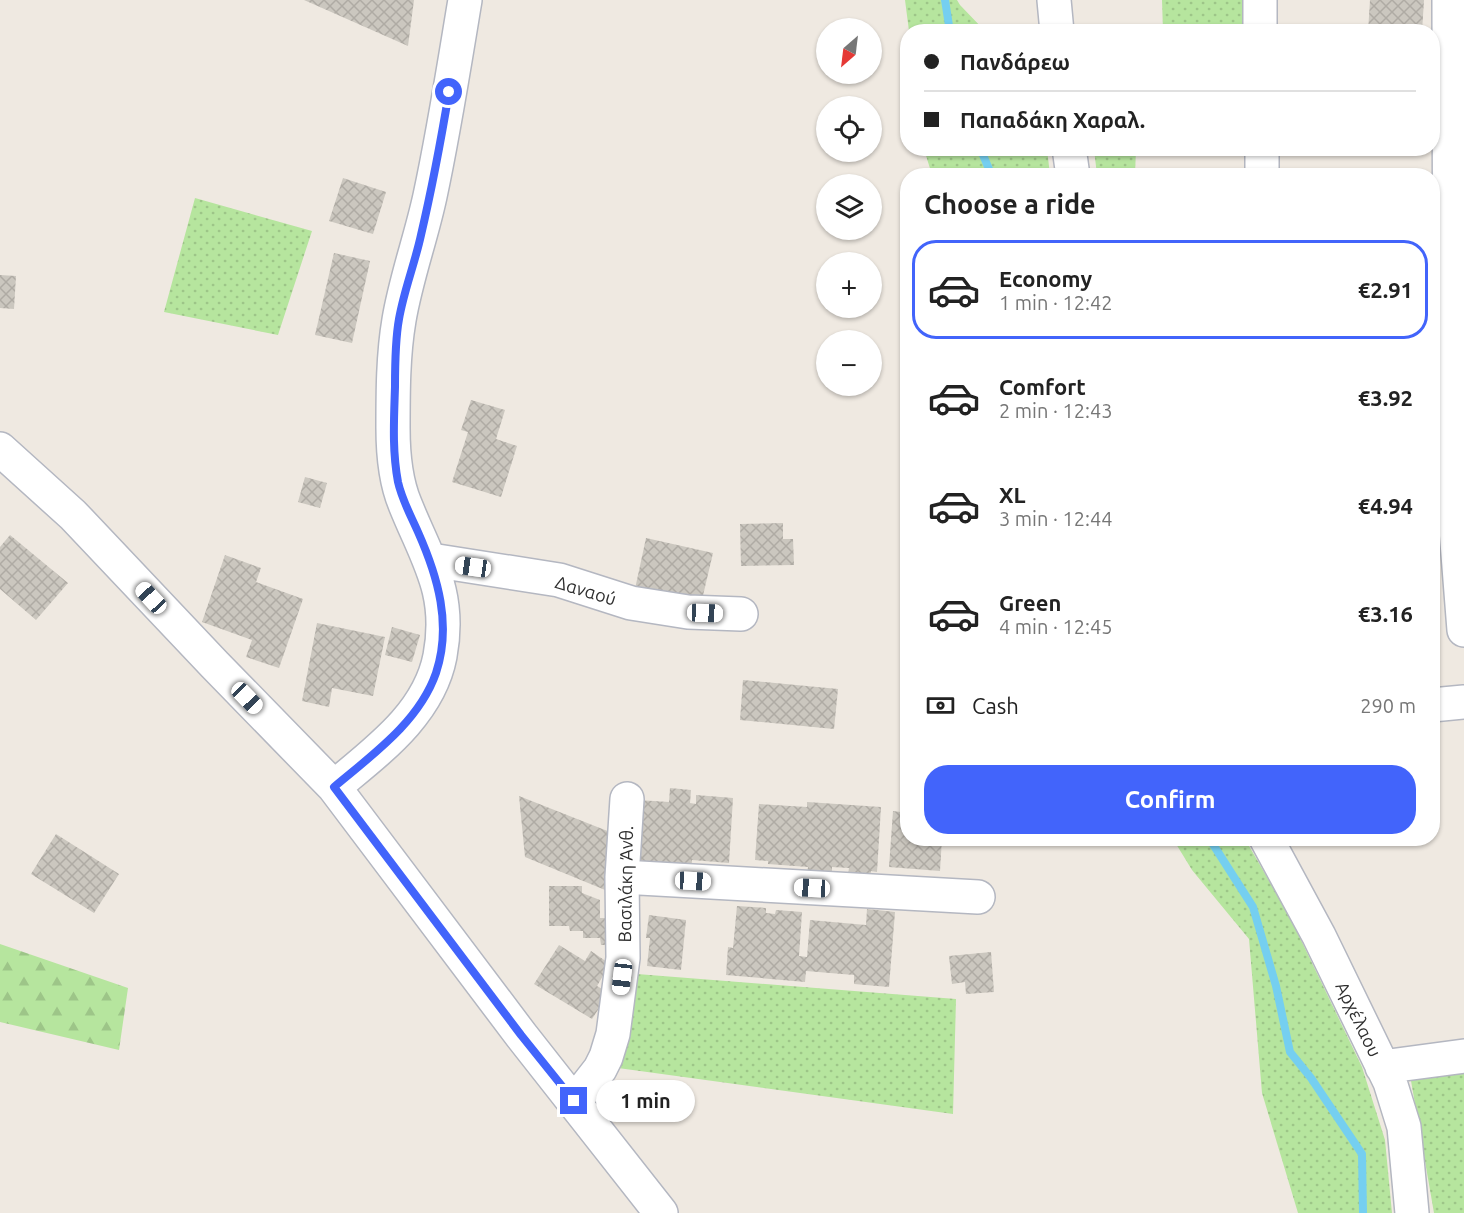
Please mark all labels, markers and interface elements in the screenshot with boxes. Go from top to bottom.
north arrow [816,18,882,84]
map controls [816,18,882,396]
text: Πανδάρεω [960,49,1070,74]
route start [435,78,462,105]
button: locate [816,96,882,162]
text: Παπαδάκη Χαραλ. [960,107,1145,132]
button: layers [816,174,882,240]
text: Choose a ride [924,189,1096,219]
button: + [816,252,882,318]
icon: car [927,263,981,317]
text: Economy [999,266,1092,291]
text: €2.91 [1358,277,1413,302]
text: 1 min · 12:42 [999,291,1113,314]
button: − [816,330,882,396]
icon: car [927,371,981,425]
text: Comfort [999,374,1086,399]
text: €3.92 [1358,385,1413,410]
text: 2 min · 12:43 [999,399,1113,422]
icon: car [927,479,981,533]
text: XL [999,482,1026,507]
text: €4.94 [1358,493,1413,518]
text: 3 min · 12:44 [999,507,1113,530]
car [454,556,492,578]
street label: Δαναού [553,571,619,609]
car [132,579,170,617]
icon: car [927,587,981,641]
text: Green [999,590,1061,615]
text: €3.16 [1358,601,1413,626]
car [687,603,723,623]
text: 4 min · 12:45 [999,615,1113,638]
car [228,679,266,717]
icon: cash [924,689,957,722]
text: Cash [972,693,1019,718]
text: 290 m [1360,694,1416,717]
button: Confirm [924,765,1416,834]
street label: Βασιλάκη Άνθ. [614,826,636,942]
car [675,871,711,891]
car [794,878,830,898]
car [611,958,633,996]
street label: Αρχέλαου [1332,978,1386,1060]
callout: 1 min [595,1080,694,1122]
route end [560,1087,587,1114]
text: 1 min [620,1089,671,1112]

